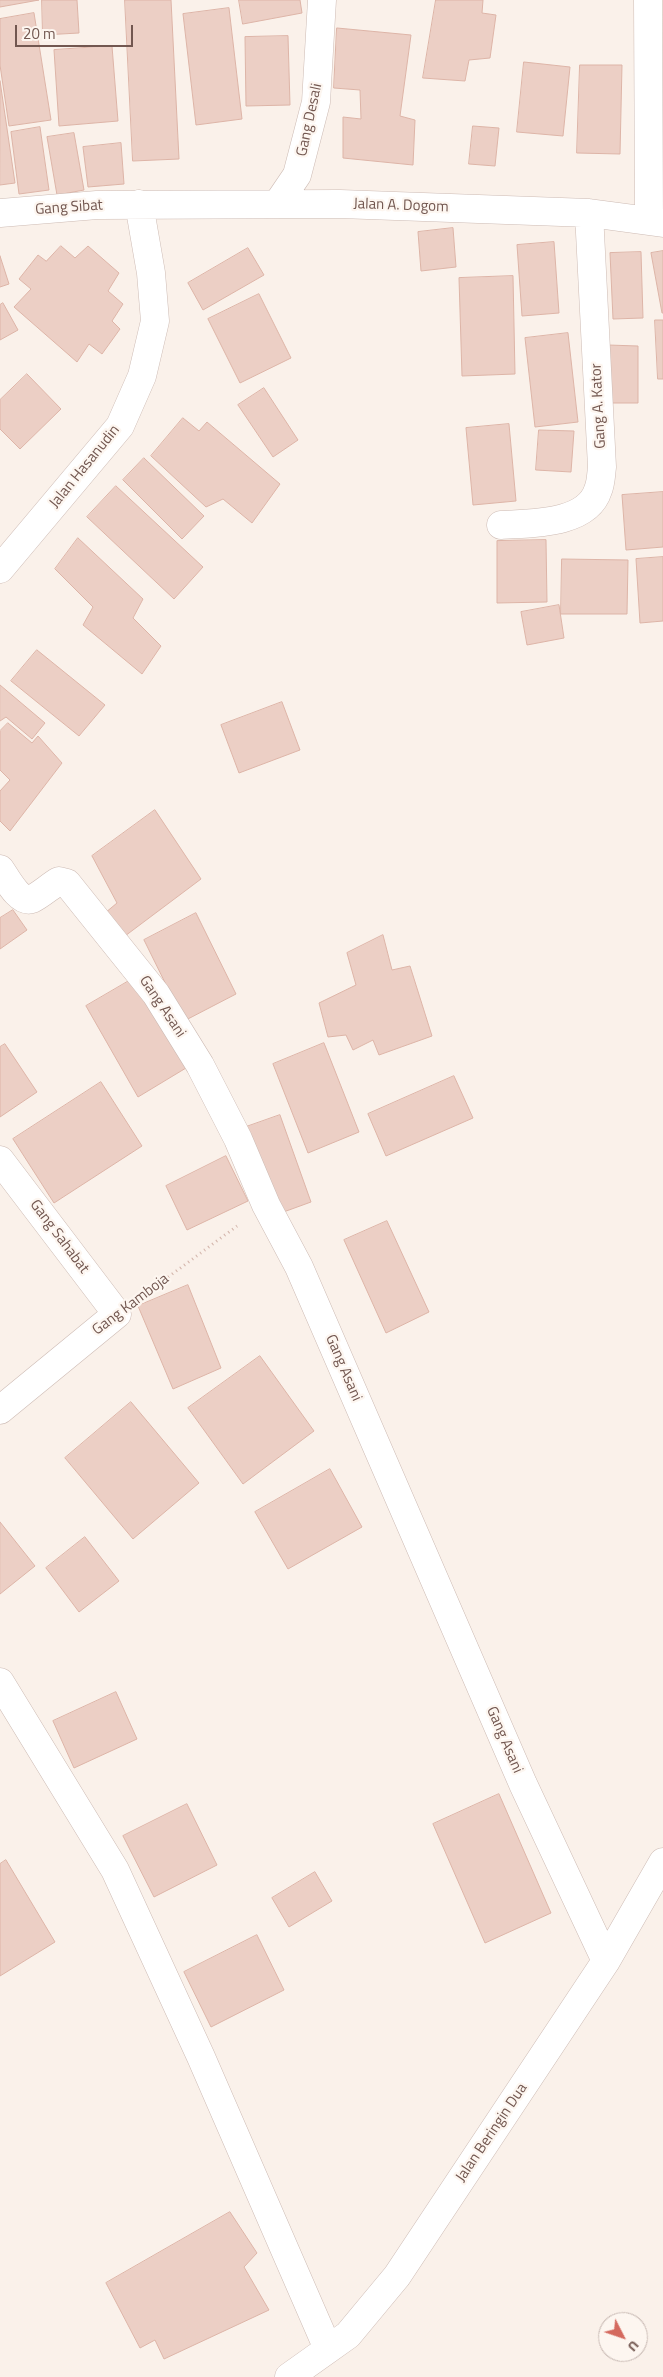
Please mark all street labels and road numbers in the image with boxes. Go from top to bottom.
street label: Gang Desali [293,82,327,158]
street label: Jalan A. Dogom [353,195,449,217]
street label: Gang Sibat [35,197,103,219]
street label: Gang A. Kator [588,363,610,449]
street label: Jalan Hasanudin [46,422,124,512]
street label: Gang Asani [135,973,189,1041]
street label: Gang Sahabat [25,1197,93,1277]
street label: Gang Kamboja [89,1270,173,1340]
street label: Gang Asani [321,1332,365,1404]
street label: Gang Asani [482,1704,526,1776]
street label: Jalan Beringin Dua [452,2080,532,2186]

